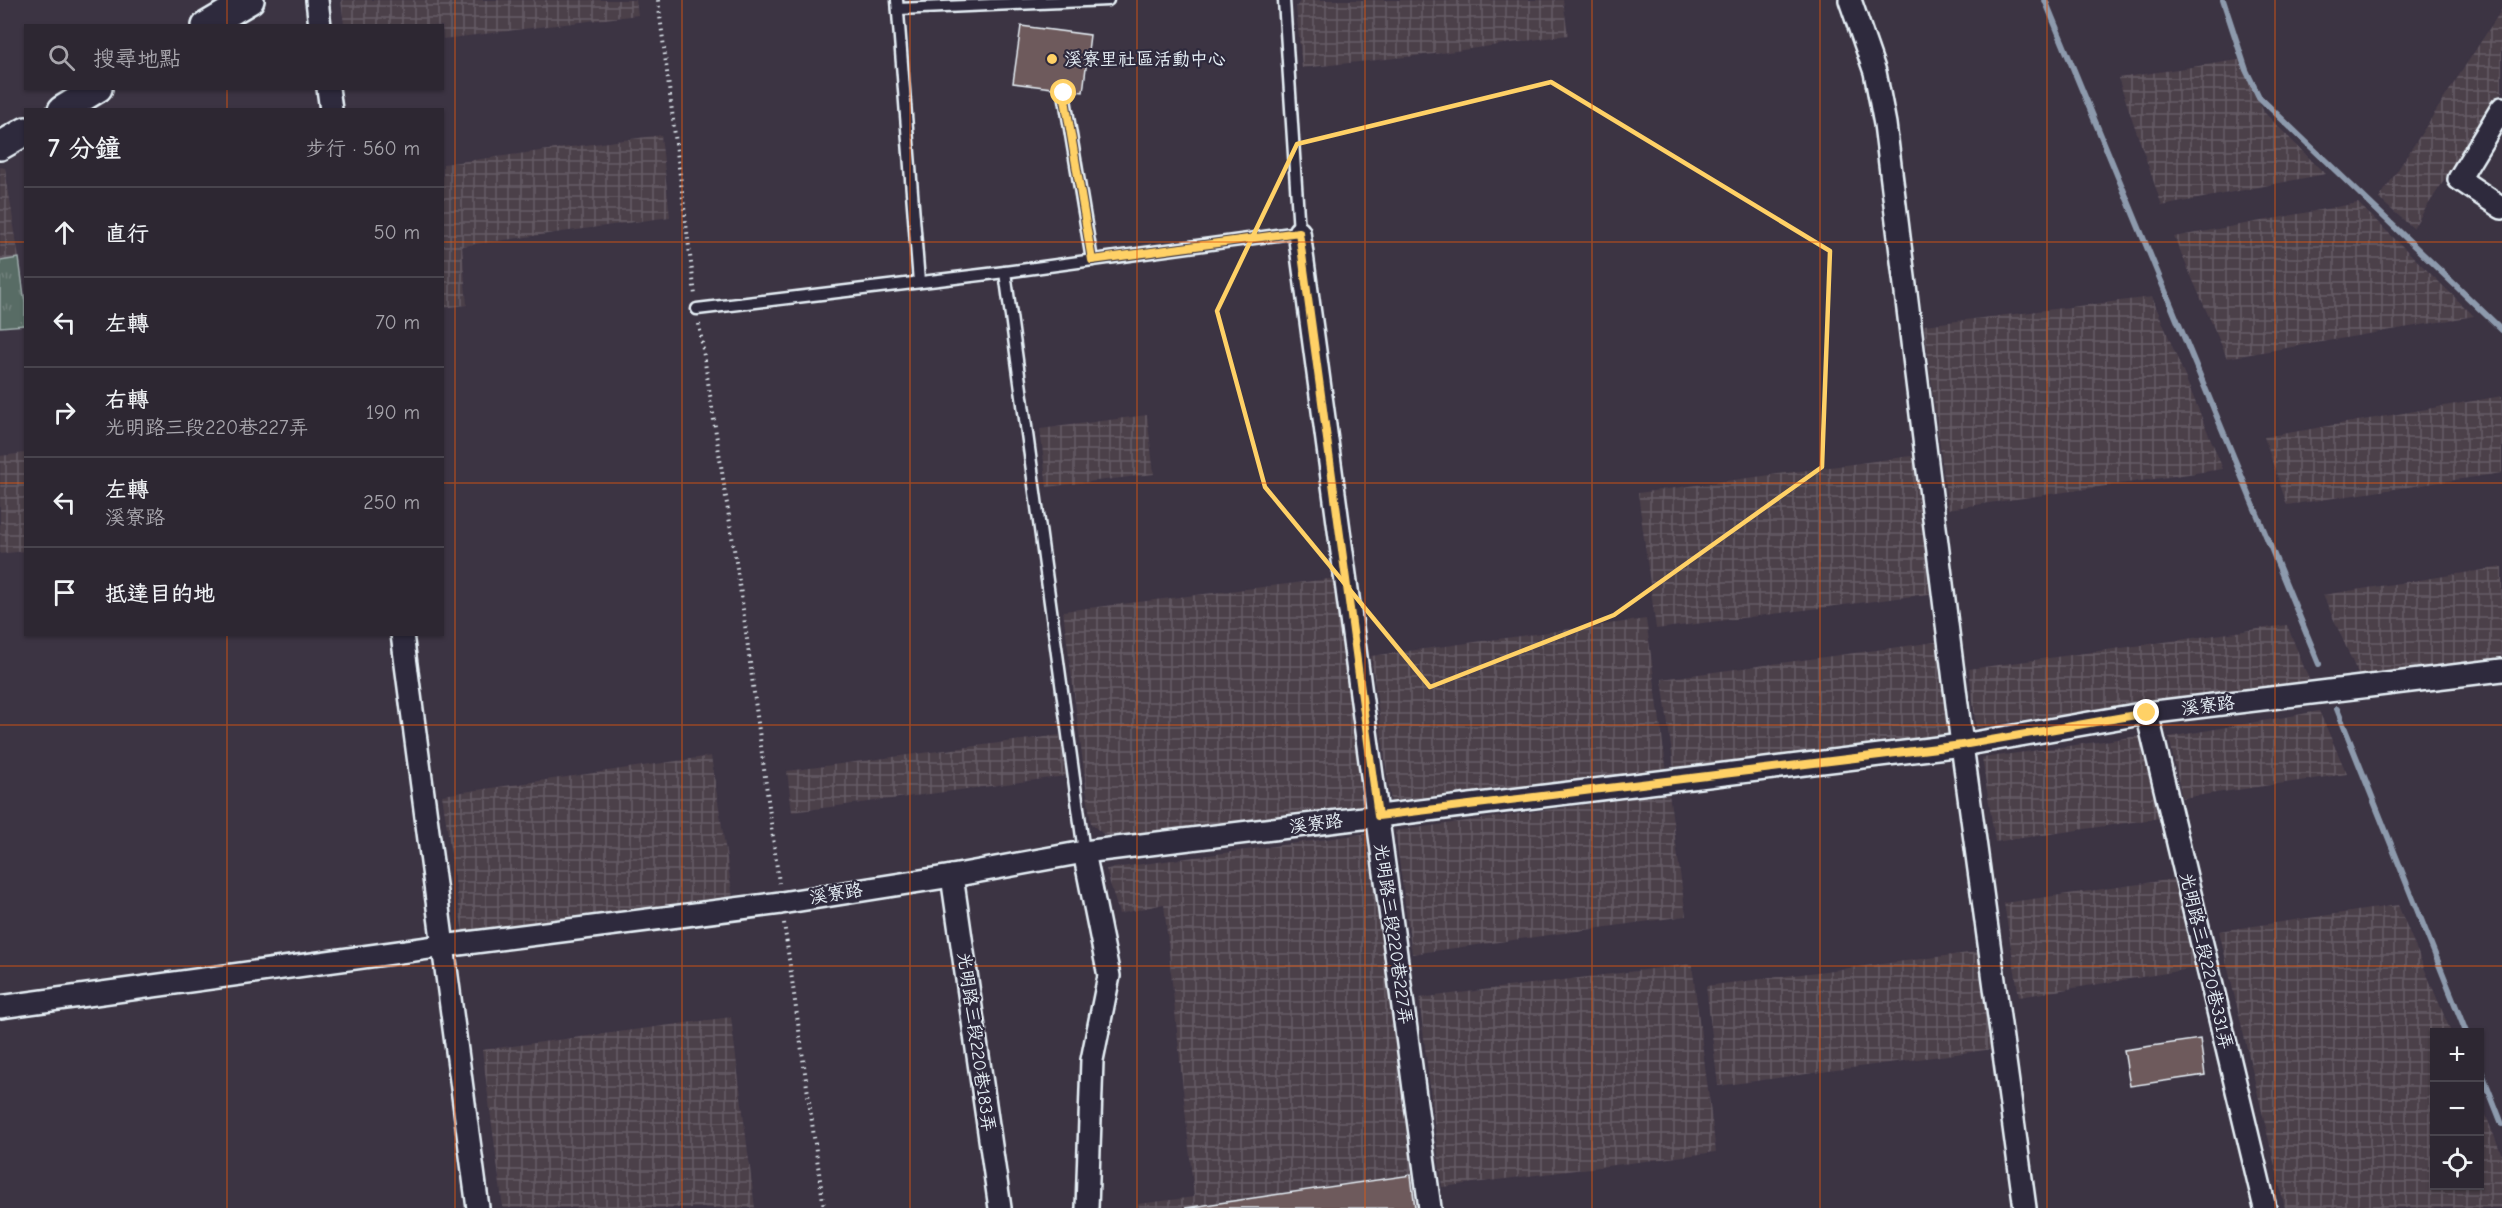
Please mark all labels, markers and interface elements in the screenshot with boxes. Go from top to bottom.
search box [24,24,444,90]
icon: search [45,41,78,74]
text: 搜尋地點 [93,46,181,72]
place label: 溪寮里社區活動中心 [1064,49,1226,70]
marker: 溪寮里社區活動中心 [1045,52,1059,66]
route start [1050,79,1076,105]
text: 7 分鐘 [48,134,121,164]
text: 步行 · 560 m [306,137,420,160]
icon: ahead [48,216,81,249]
text: 直行 [105,221,149,247]
text: 50 m [374,221,420,244]
icon: left [48,306,81,339]
text: 左轉 [105,311,149,337]
text: 70 m [375,311,420,334]
text: 右轉 [105,387,149,413]
icon: right [48,396,81,429]
text: 190 m [366,401,420,424]
text: 光明路三段220巷227弄 [105,416,308,439]
text: 左轉 [105,477,149,503]
icon: left [48,486,81,519]
text: 250 m [363,491,420,514]
text: 溪寮路 [105,506,165,529]
icon: arrive [48,576,81,609]
text: 抵達目的地 [105,581,215,607]
street label: 溪寮路 [2180,692,2236,720]
route end [2133,699,2159,725]
street label: 溪寮路 [1288,810,1344,838]
street label: 光明路三段220巷227弄 [1370,842,1416,1026]
street label: 光明路三段220巷331弄 [2175,870,2237,1052]
street label: 溪寮路 [808,879,864,909]
street label: 光明路三段220巷183弄 [953,951,999,1133]
map controls [2430,1028,2484,1190]
button: + [2430,1028,2484,1082]
button: − [2430,1082,2484,1136]
button: locate [2430,1136,2484,1190]

